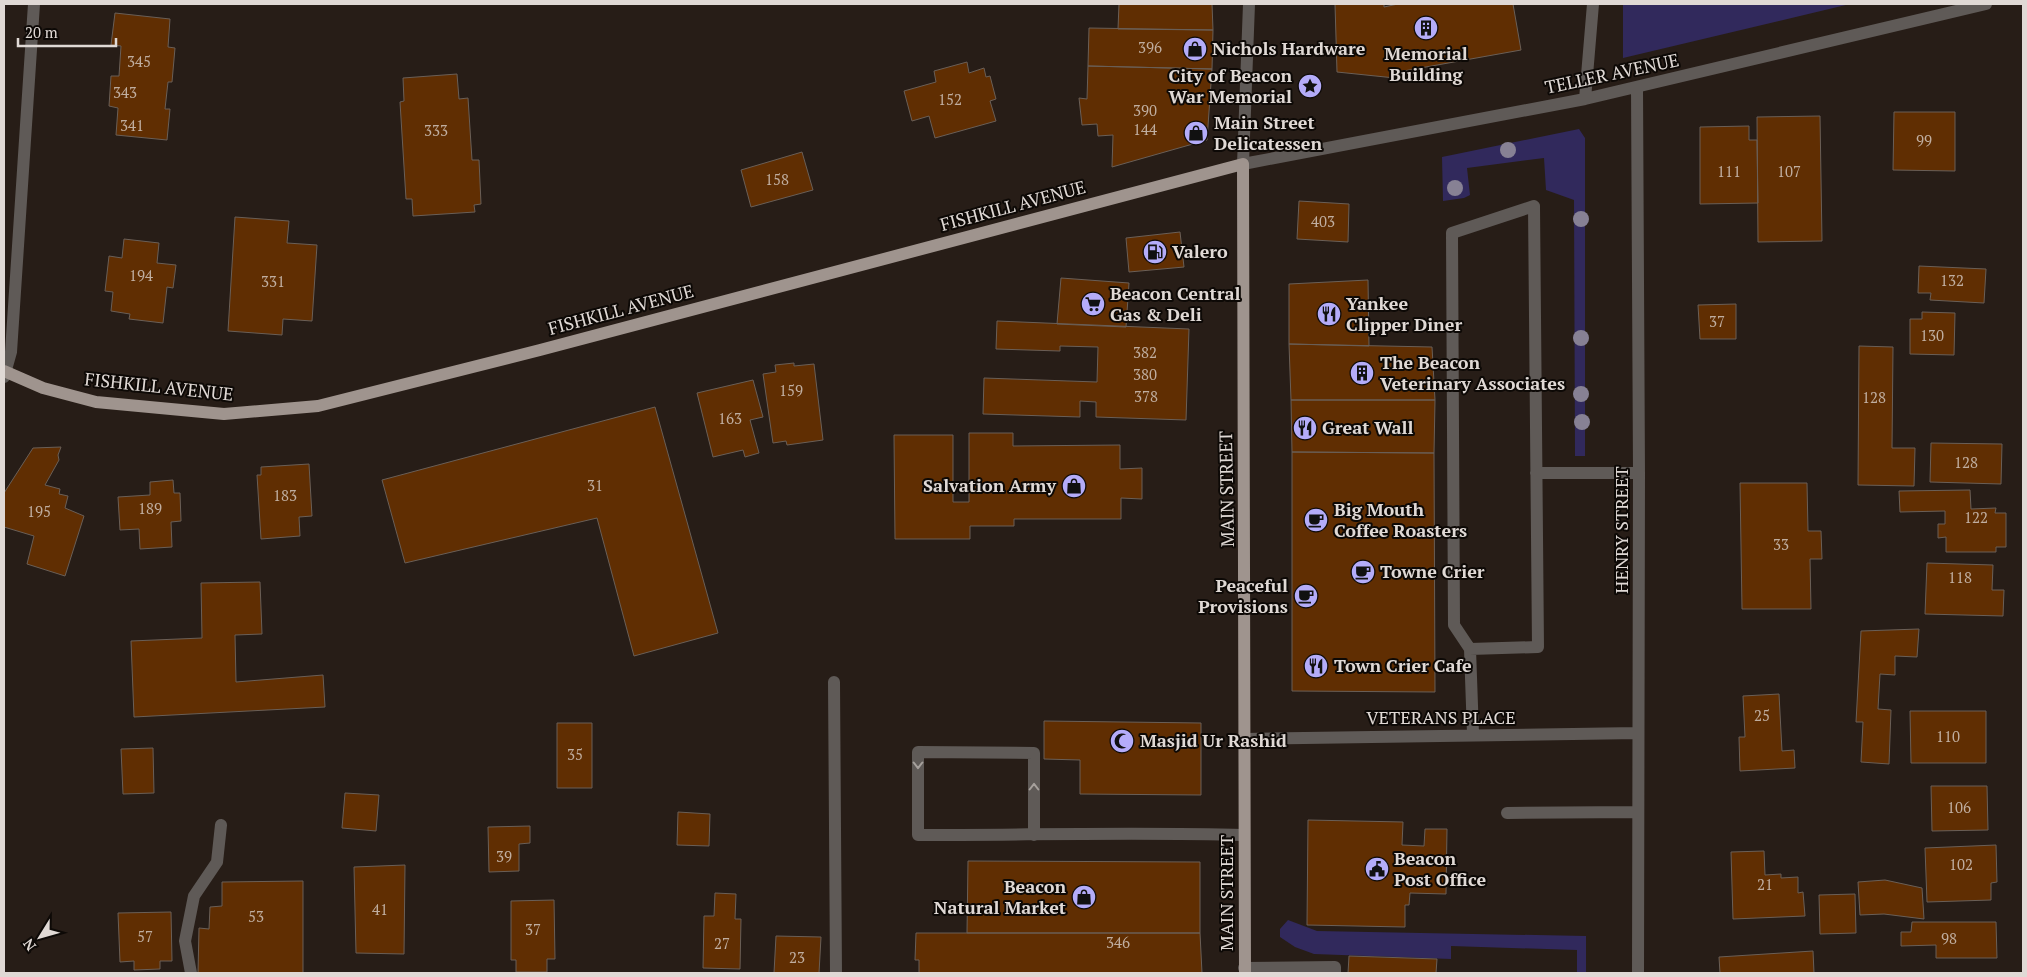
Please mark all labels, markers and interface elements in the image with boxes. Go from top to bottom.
scale bar [18,15,115,47]
building icon: Memorial Building [1413,15,1439,41]
text: 20 m [25,22,58,42]
shop icon: Nichols Hardware [1182,36,1208,62]
place label: Nichols Hardware [1212,36,1366,60]
house number: 396 [1138,37,1162,57]
place label: Memorial Building [1384,41,1468,86]
street label: TELLER AVENUE [1543,47,1681,99]
house number: 345 [127,51,151,71]
place label: City of Beacon War Memorial [1169,63,1292,108]
place icon: City of Beacon War Memorial [1297,73,1323,99]
house number: 343 [113,82,137,102]
house number: 152 [938,89,962,109]
house number: 390 [1133,100,1157,120]
place label: Main Street Delicatessen [1214,110,1322,155]
house number: 341 [120,115,144,135]
house number: 144 [1133,119,1157,139]
house number: 333 [424,120,448,140]
shop icon: Main Street Delicatessen [1183,120,1209,146]
house number: 99 [1916,130,1932,150]
house number: 111 [1717,161,1741,181]
house number: 107 [1777,161,1801,181]
house number: 158 [765,169,789,189]
street label: FISHKILL AVENUE [937,174,1088,236]
house number: 403 [1311,211,1335,231]
fuel station icon: Valero [1142,239,1168,265]
place label: Valero [1172,239,1228,263]
house number: 194 [129,265,153,285]
house number: 132 [1940,270,1964,290]
house number: 331 [261,271,285,291]
street label: FISHKILL AVENUE [545,278,696,340]
place label: Beacon Central Gas & Deli [1110,281,1241,326]
supermarket icon: Beacon Central Gas & Deli [1080,291,1106,317]
place label: Yankee Clipper Diner [1346,291,1462,336]
restaurant icon: Yankee Clipper Diner [1316,301,1342,327]
house number: 37 [1709,311,1725,331]
house number: 130 [1920,325,1944,345]
house number: 382 [1133,342,1157,362]
place label: The Beacon Veterinary Associates [1380,350,1565,395]
building icon: The Beacon Veterinary Associates [1349,360,1375,386]
house number: 380 [1133,364,1157,384]
street label: FISHKILL AVENUE [83,366,235,406]
house number: 159 [779,380,803,400]
house number: 378 [1134,386,1158,406]
house number: 128 [1862,387,1886,407]
house number: 163 [718,408,742,428]
restaurant icon: Great Wall [1292,415,1318,441]
place label: Great Wall [1322,415,1414,439]
street label: MAIN STREET [1213,431,1239,547]
house number: 128 [1954,452,1978,472]
street label: HENRY STREET [1609,466,1633,594]
place label: Salvation Army [923,473,1056,497]
shop icon: Salvation Army [1061,473,1087,499]
house number: 31 [587,475,603,495]
house number: 183 [273,485,297,505]
place label: Big Mouth Coffee Roasters [1334,497,1467,542]
house number: 189 [138,498,162,518]
house number: 195 [27,501,51,521]
cafe icon: Big Mouth Coffee Roasters [1303,507,1329,533]
house number: 122 [1964,507,1988,527]
house number: 33 [1773,534,1789,554]
cafe icon: Towne Crier [1350,559,1376,585]
place label: Towne Crier [1380,559,1485,583]
house number: 118 [1948,567,1972,587]
place label: Peaceful Provisions [1198,573,1288,618]
cafe icon: Peaceful Provisions [1293,583,1319,609]
restaurant icon: Town Crier Cafe [1303,653,1329,679]
place label: Town Crier Cafe [1334,653,1472,677]
street label: VETERANS PLACE [1366,705,1516,729]
house number: 25 [1754,705,1770,725]
house number: 110 [1936,726,1960,746]
mosque icon: Masjid Ur Rashid [1109,728,1135,754]
place label: Masjid Ur Rashid [1140,728,1287,752]
house number: 35 [567,744,583,764]
one-way arrow [913,761,923,769]
one-way arrow [1029,782,1039,790]
house number: 106 [1947,797,1971,817]
street label: MAIN STREET [1214,835,1238,951]
house number: 39 [496,846,512,866]
place label: Beacon Post Office [1394,846,1486,891]
house number: 102 [1949,854,1973,874]
public building icon: Beacon Post Office [1364,856,1390,882]
place label: Beacon Natural Market [934,874,1066,919]
house number: 21 [1757,874,1773,894]
shop icon: Beacon Natural Market [1071,884,1097,910]
house number: 41 [372,899,388,919]
house number: 53 [248,906,264,926]
north arrow [15,912,65,962]
house number: 37 [525,919,541,939]
house number: 57 [137,926,153,946]
house number: 98 [1941,928,1957,948]
house number: 346 [1106,932,1130,952]
house number: 27 [714,933,730,953]
text: N [18,935,40,955]
house number: 23 [789,947,805,967]

